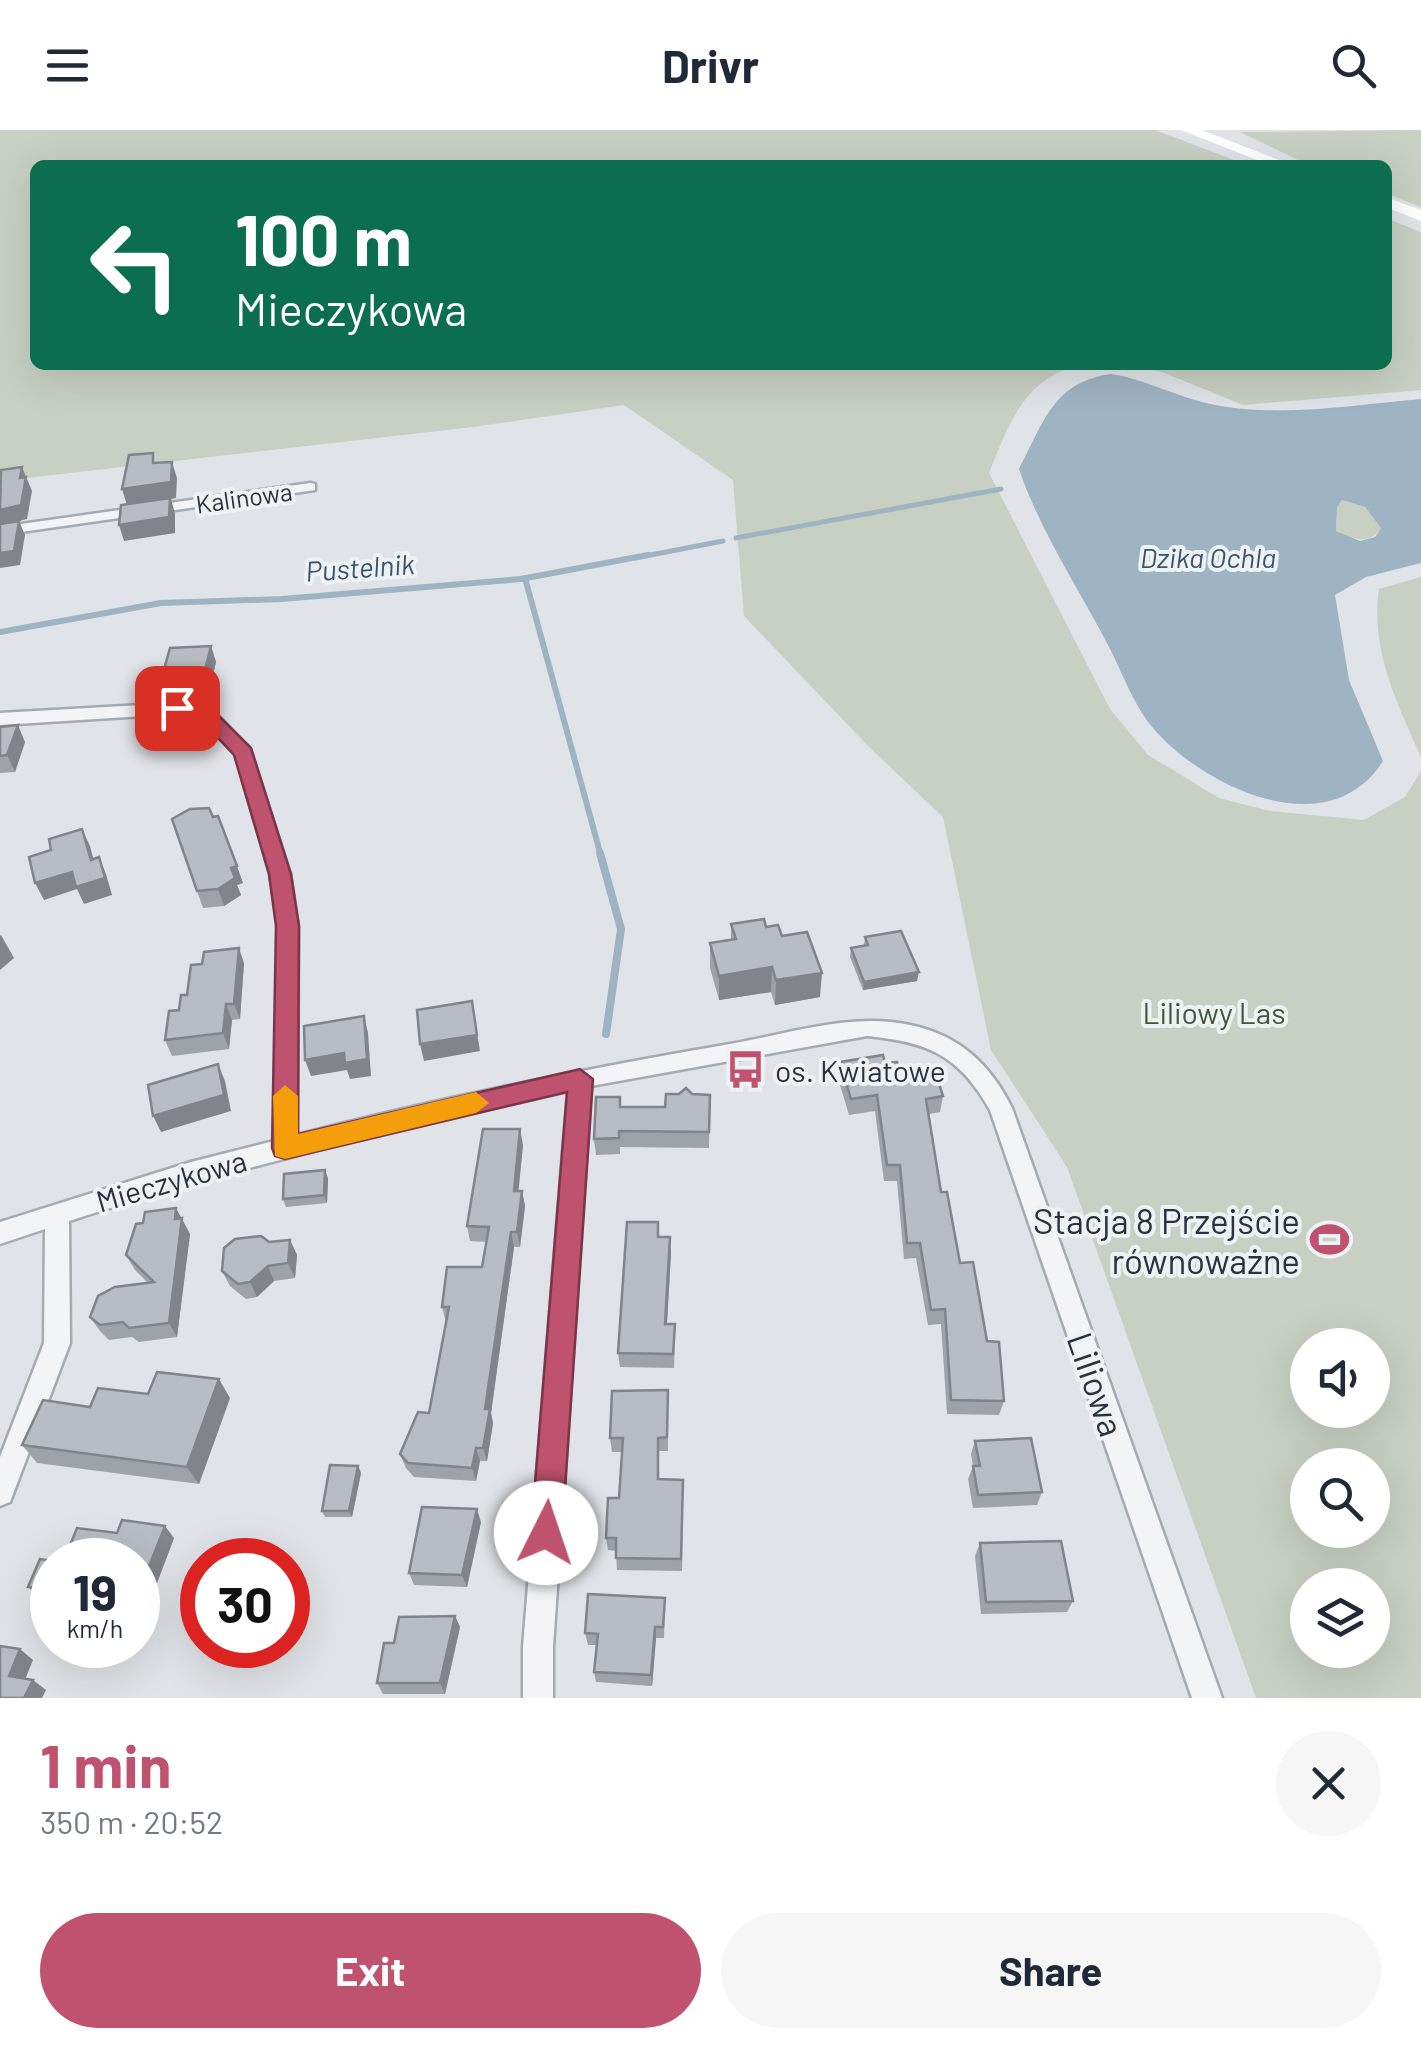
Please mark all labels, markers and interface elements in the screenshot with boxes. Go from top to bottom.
icon: menu [40,38,95,93]
text: Drivr [662,38,759,92]
icon: search [1326,38,1381,93]
text: 100 m [235,196,412,280]
icon: left [70,200,200,330]
text: Mieczykowa [235,281,467,335]
street label: Kalinowa [194,475,294,519]
water label: Dzika Ochla [1140,540,1276,574]
water label: Pustelnik [304,546,416,588]
pin [135,666,220,751]
icon: arrive [150,681,205,736]
park label: Liliowy Las [1142,994,1286,1030]
bus stop icon: os. Kwiatowe [724,1049,766,1091]
place label: os. Kwiatowe [775,1052,946,1088]
street label: Mieczykowa [92,1141,250,1219]
place label: Stacja 8 Przejście równoważne [1033,1199,1300,1281]
sports icon: Stacja 8 Przejście równoważne [1309,1219,1351,1261]
street label: Liliowa [1060,1327,1134,1441]
map controls [1290,1328,1390,1668]
button: sound [1290,1328,1390,1428]
button: search [1290,1448,1390,1548]
position arrow [494,1481,598,1585]
speed limit sign: 30 [180,1538,310,1668]
text: 19 [73,1561,117,1621]
button: layers [1290,1568,1390,1668]
text: km/h [67,1613,123,1643]
text: 1 min [40,1728,171,1800]
button: close [1276,1731,1381,1836]
text: 350 m · 20:52 [40,1802,223,1840]
button: Exit [40,1913,701,2028]
button: Share [721,1913,1381,2028]

